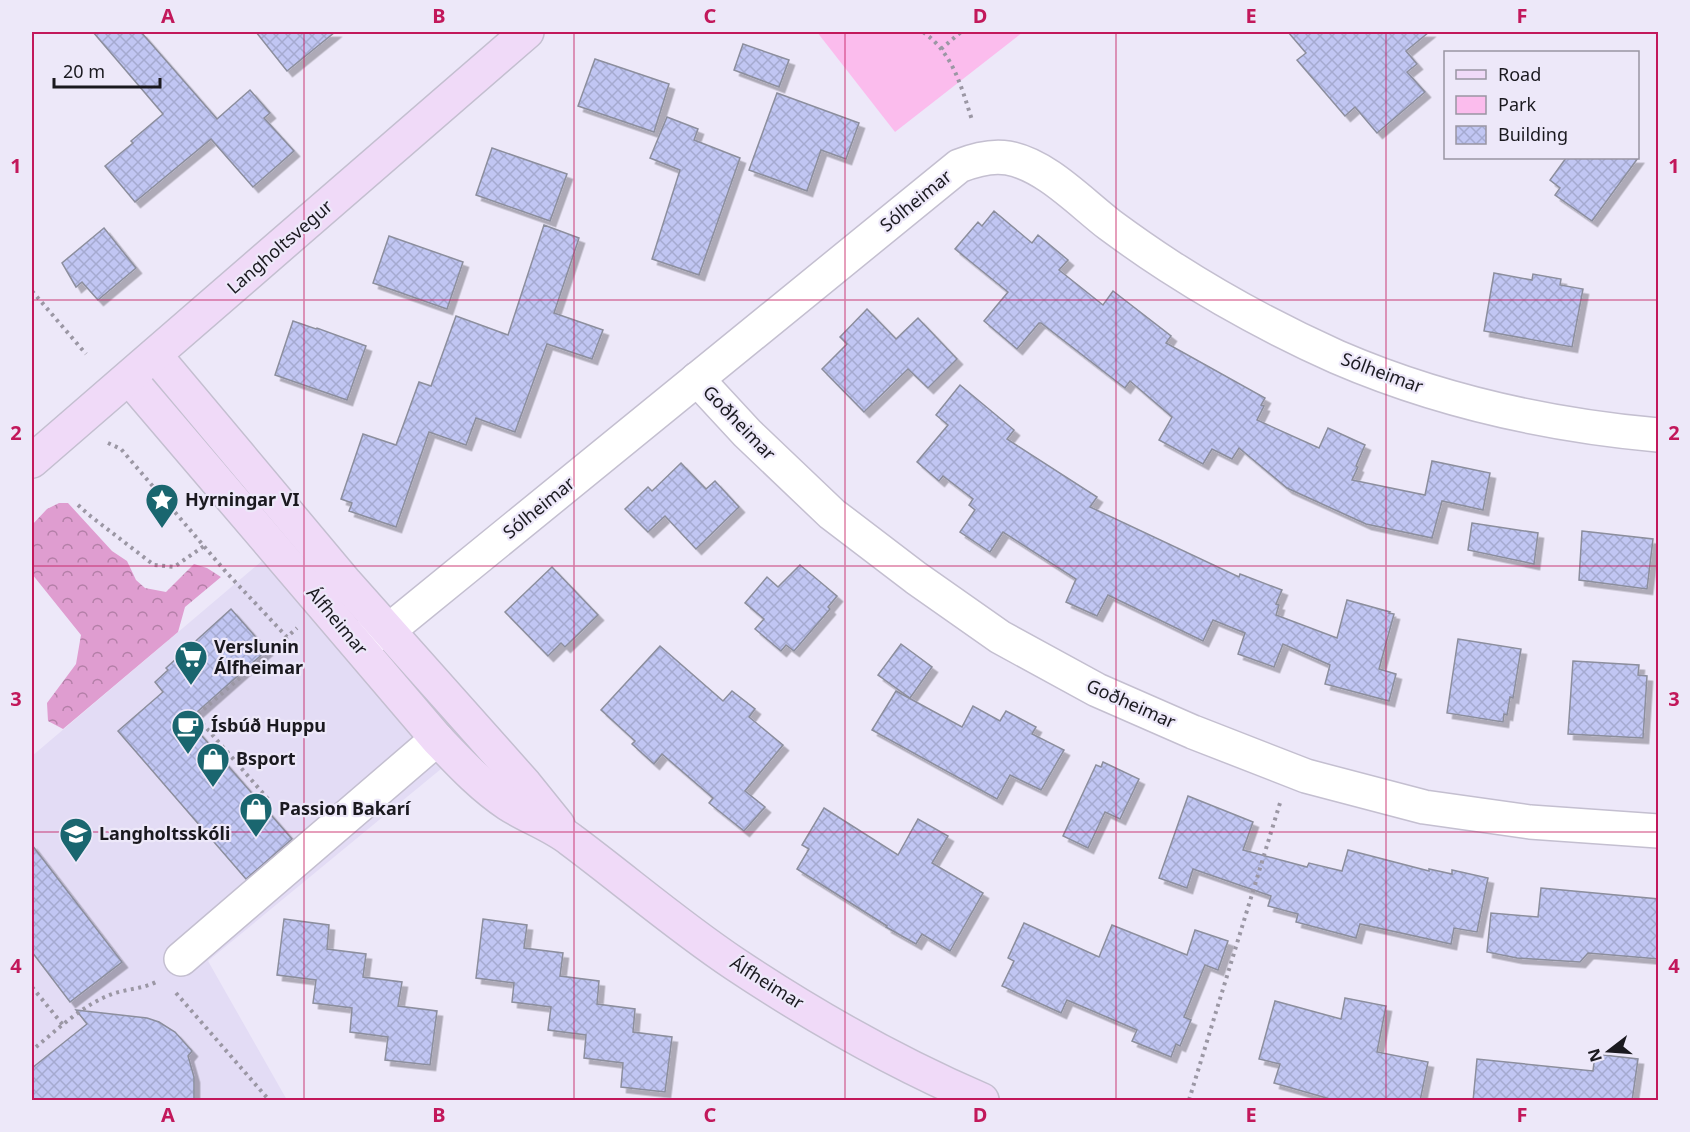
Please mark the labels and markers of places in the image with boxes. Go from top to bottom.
place icon: Hyrningar VI [144,482,180,529]
place label: Hyrningar VI [185,487,299,511]
place label: Verslunin Álfheimar [214,634,303,679]
supermarket icon: Verslunin Álfheimar [173,639,209,686]
cafe icon: Ísbúð Huppu [170,708,206,755]
place label: Ísbúð Huppu [211,713,326,737]
shop icon: Bsport [195,741,231,788]
place label: Bsport [236,746,296,770]
shop icon: Passion Bakarí [238,791,274,838]
place label: Passion Bakarí [279,796,412,820]
school or university icon: Langholtsskóli [58,816,94,863]
place label: Langholtsskóli [99,821,230,845]

